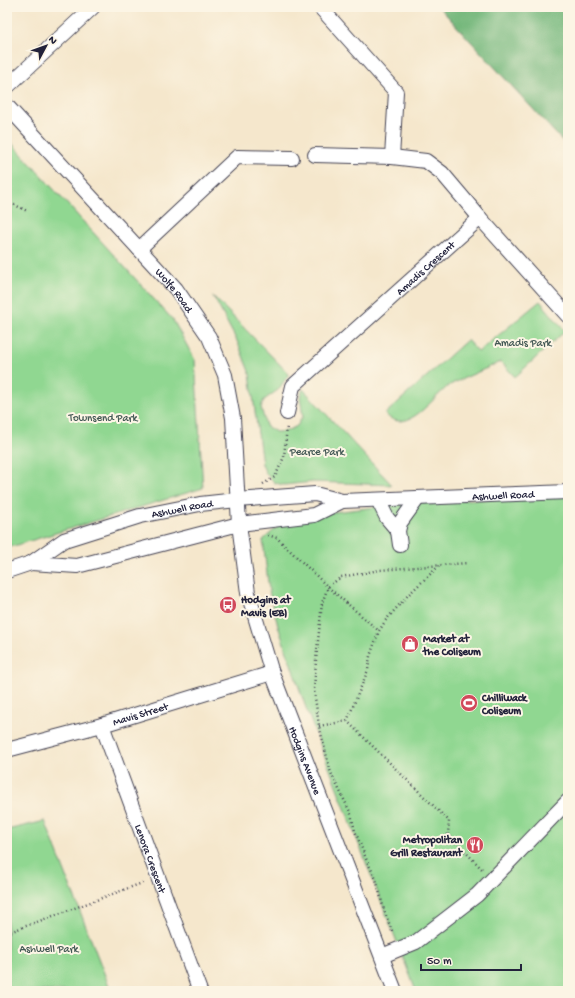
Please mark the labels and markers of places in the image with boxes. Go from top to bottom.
place label: Hodgins at Mavis (EB) [241,594,292,620]
bus stop icon: Hodgins at Mavis (EB) [218,595,238,615]
place label: Market at the Coliseum [422,633,481,659]
shop icon: Market at the Coliseum [400,634,420,654]
sports icon: Chilliwack Coliseum [459,693,479,713]
place label: Chilliwack Coliseum [481,693,529,718]
place label: Metropolitan Grill Restaurant [390,834,464,860]
restaurant icon: Metropolitan Grill Restaurant [465,835,485,855]

